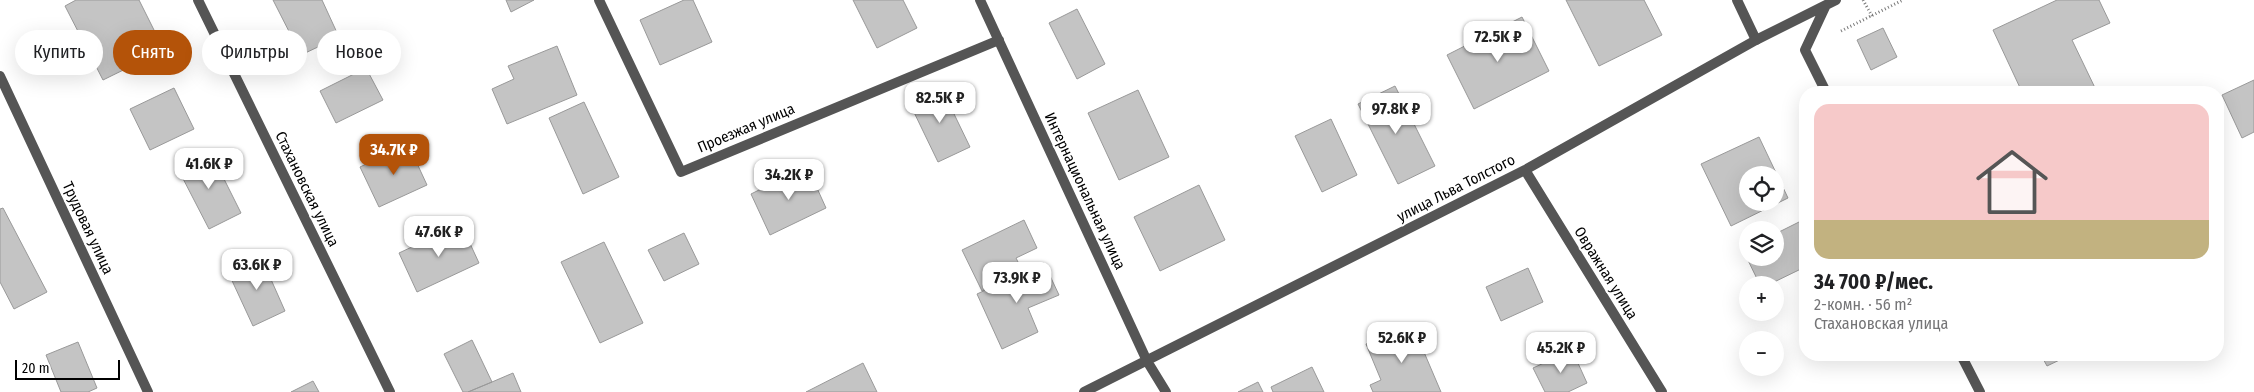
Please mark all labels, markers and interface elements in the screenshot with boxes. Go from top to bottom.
pin: 72.5K ₽ [1452,20,1544,63]
text: 72.5K ₽ [1474,27,1522,46]
chip: Купить [15,30,103,75]
chip: Снять [113,30,192,75]
chip: Фильтры [202,30,307,75]
chip: Новое [317,30,401,75]
pin: 82.5K ₽ [894,82,986,124]
text: 82.5K ₽ [916,88,964,107]
pin: 97.8K ₽ [1350,92,1442,135]
street label: Проезжая улица [695,99,797,157]
text: 97.8K ₽ [1372,99,1420,118]
street label: Интернациональная улица [1041,110,1129,272]
street label: Стахановская улица [271,128,343,250]
pin: 34.7K ₽ [348,134,440,176]
icon: home [1967,137,2057,227]
text: 34.7K ₽ [370,140,418,159]
pin: 41.6K ₽ [163,148,255,190]
street label: улица Льва Толстого [1394,150,1518,226]
text: 41.6K ₽ [185,154,233,173]
pin: 34.2K ₽ [743,158,835,201]
text: 34.2K ₽ [765,165,813,184]
map controls [1739,166,1784,376]
button: locate [1739,166,1784,211]
street label: Трудовая улица [59,179,117,277]
pin: 47.6K ₽ [393,216,485,258]
button: layers [1739,221,1784,266]
text: 47.6K ₽ [415,222,463,241]
street label: Овражная улица [1570,223,1642,323]
pin: 63.6K ₽ [211,248,303,291]
text: 63.6K ₽ [233,255,281,274]
pin: 73.9K ₽ [971,262,1063,304]
text: 73.9K ₽ [993,268,1041,287]
text: 34 700 ₽/мес. [1814,269,1933,295]
button: + [1739,276,1784,321]
text: 2-комн. · 56 m² [1814,295,1912,314]
text: Стахановская улица [1814,314,1948,333]
pin: 52.6K ₽ [1356,322,1448,364]
text: 52.6K ₽ [1378,328,1426,347]
button: − [1739,331,1784,376]
pin: 45.2K ₽ [1515,332,1607,374]
text: 45.2K ₽ [1537,338,1585,357]
scale bar [15,357,120,380]
text: 20 m [22,360,50,377]

